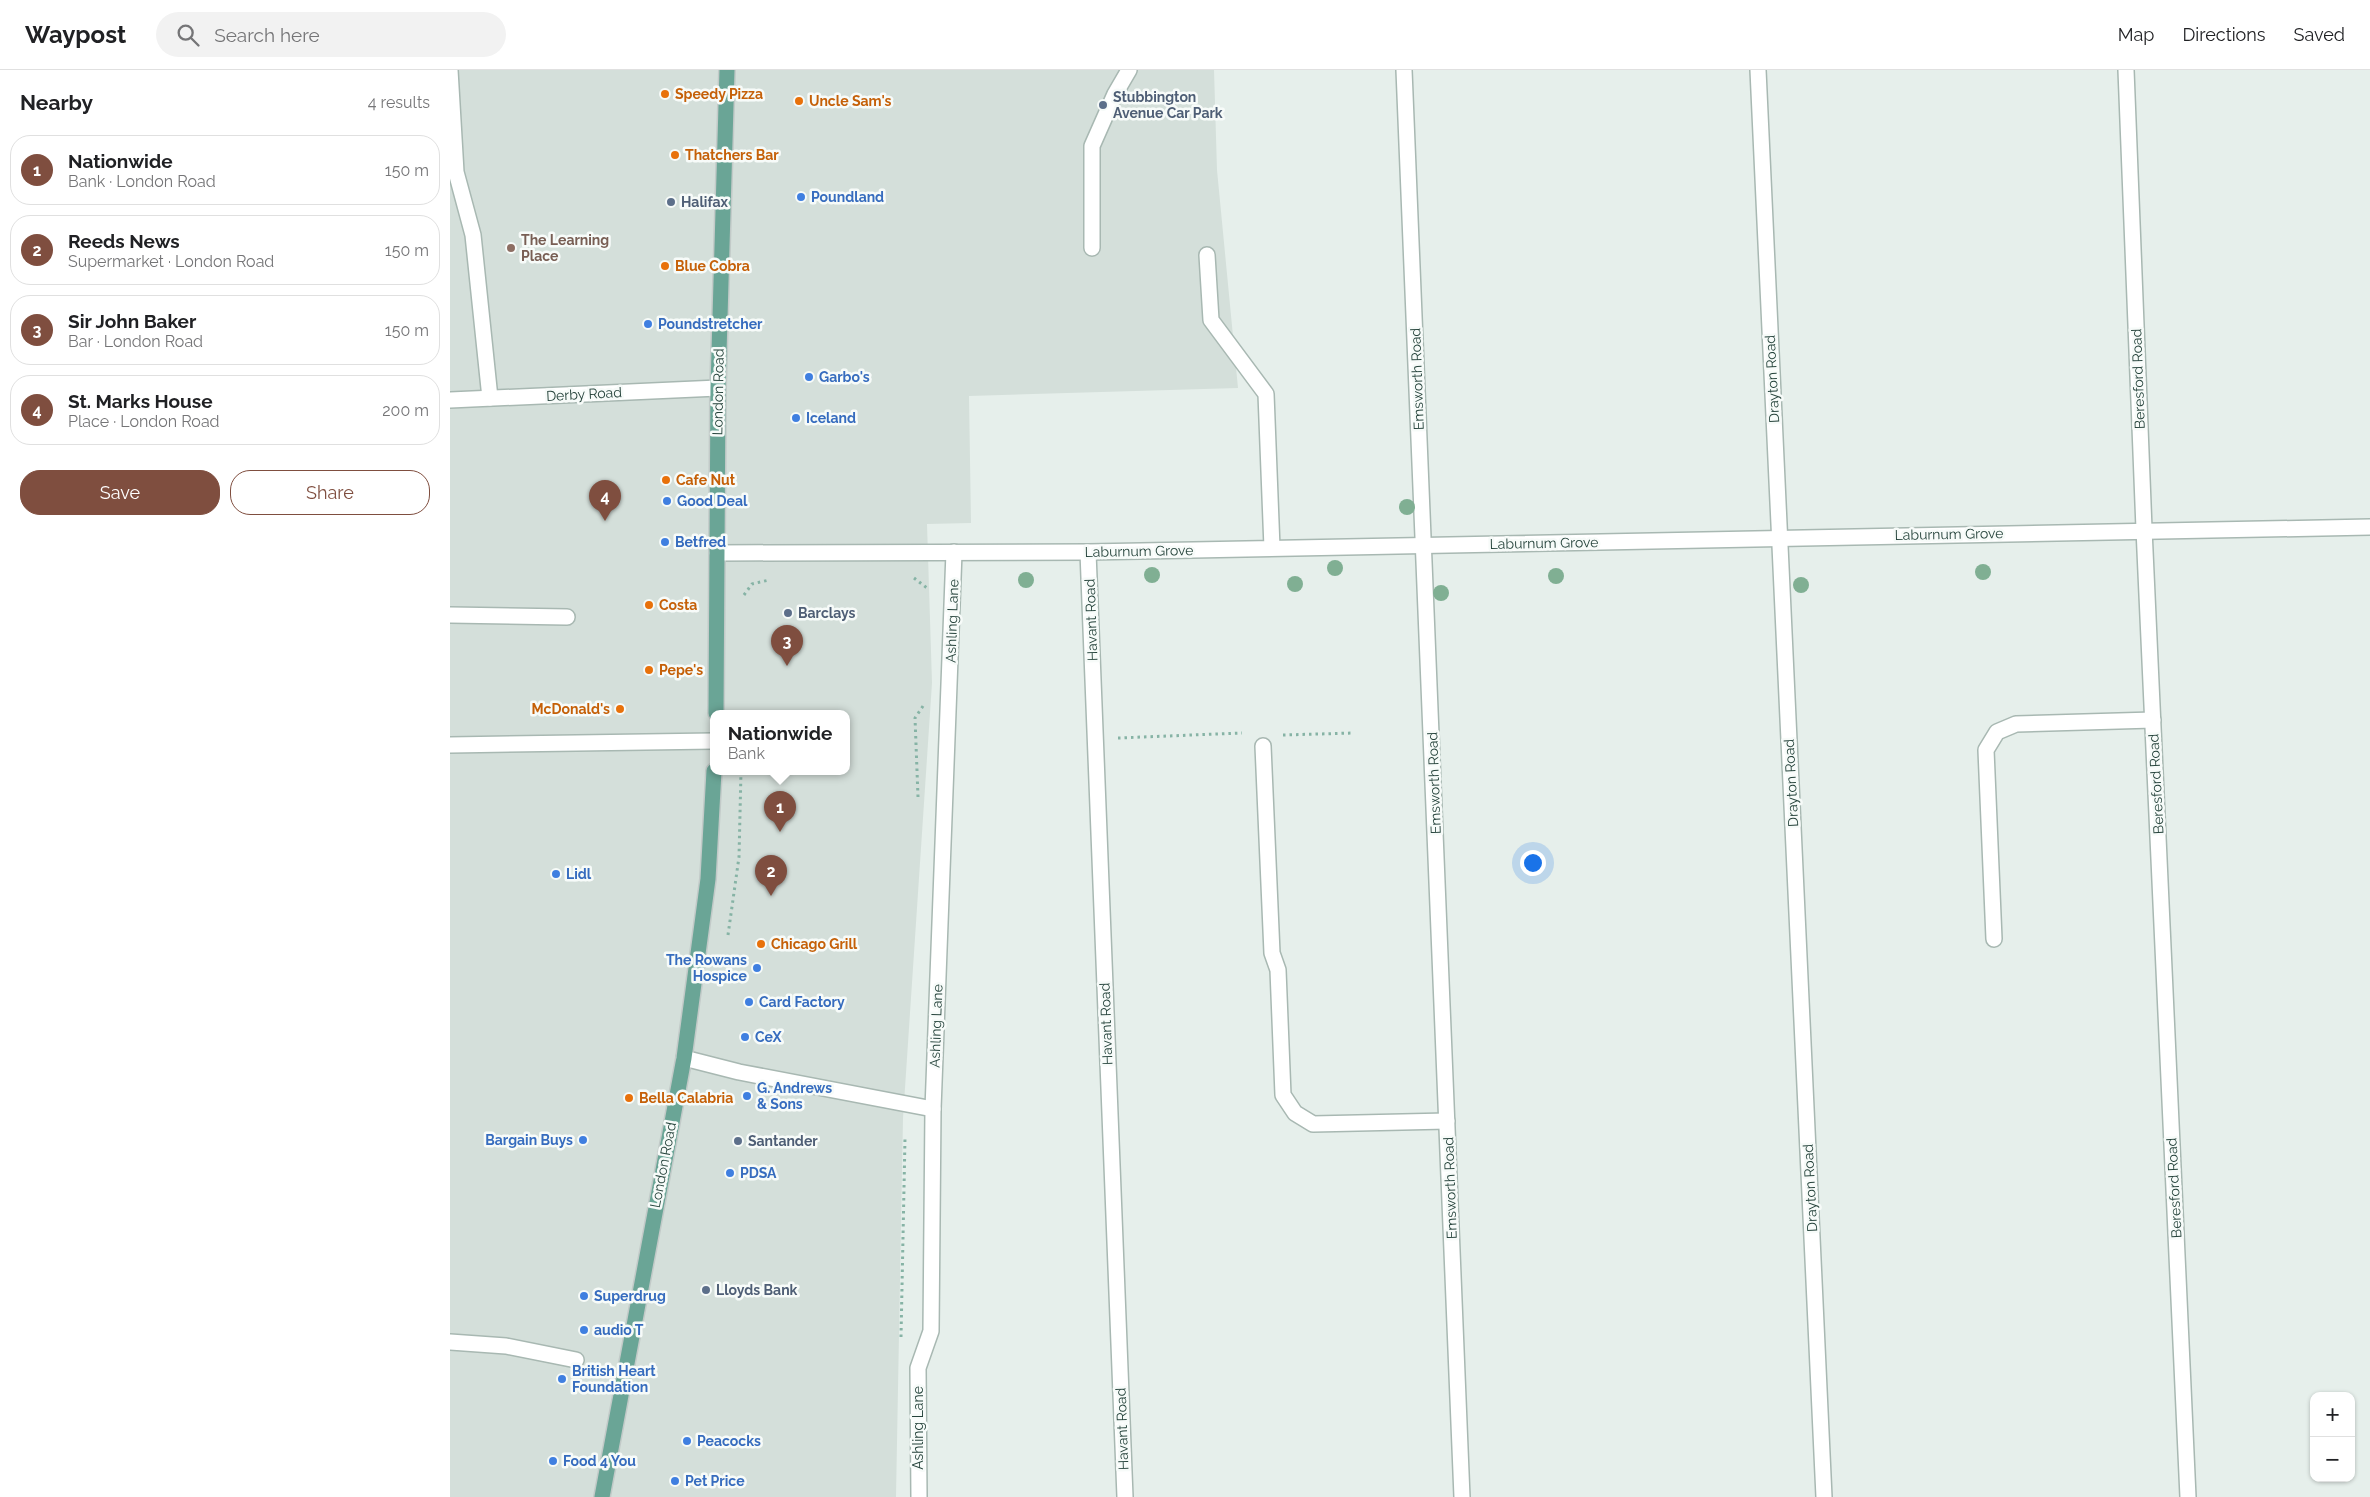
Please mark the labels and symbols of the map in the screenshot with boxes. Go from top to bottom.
place label: Speedy Pizza [675,86,763,102]
marker: Speedy Pizza [659,88,671,100]
place label: Stubbington Avenue Car Park [1113,89,1223,121]
place label: Uncle Sam's [809,93,892,109]
marker: Uncle Sam's [793,95,805,107]
marker: Stubbington Avenue Car Park [1097,99,1109,111]
place label: Thatchers Bar [685,147,779,163]
marker: Thatchers Bar [669,149,681,161]
place label: Poundland [811,189,884,205]
marker: Poundland [795,191,807,203]
place label: Halifax [681,194,729,210]
marker: Halifax [665,196,677,208]
place label: The Learning Place [521,232,609,264]
marker: The Learning Place [505,242,517,254]
place label: Blue Cobra [675,258,750,274]
marker: Blue Cobra [659,260,671,272]
place label: Poundstretcher [658,316,763,332]
marker: Poundstretcher [642,318,654,330]
street label: Emsworth Road [1407,328,1427,430]
street label: Beresford Road [2128,328,2148,430]
street label: Drayton Road [1762,335,1782,423]
street label: London Road [709,348,727,436]
place label: Garbo's [819,369,870,385]
marker: Garbo's [803,371,815,383]
street label: Derby Road [546,384,622,404]
place label: Iceland [806,410,856,426]
marker: Iceland [790,412,802,424]
place label: Cafe Nut [676,472,736,488]
marker: Cafe Nut [660,474,672,486]
pin: 4 [589,480,621,521]
place label: Good Deal [677,493,748,509]
marker: Good Deal [661,495,673,507]
street label: Laburnum Grove [1894,525,2004,543]
place label: Betfred [675,534,726,550]
street label: Laburnum Grove [1489,534,1599,552]
marker: Betfred [659,536,671,548]
street label: Laburnum Grove [1084,542,1194,560]
street label: Havant Road [1082,578,1100,662]
street label: Ashling Lane [943,579,961,663]
place label: Costa [659,597,697,613]
marker: Costa [643,599,655,611]
place label: Barclays [798,605,855,621]
marker: Barclays [782,607,794,619]
pin: 3 [771,625,803,666]
place label: Pepe's [659,662,703,678]
marker: Pepe's [643,664,655,676]
place label: McDonald's [532,701,610,717]
marker: McDonald's [614,703,626,715]
street label: Emsworth Road [1424,732,1444,834]
street label: Beresford Road [2145,733,2167,835]
street label: Drayton Road [1781,739,1801,827]
pin: 1 [764,791,796,832]
your location [1520,850,1546,876]
pin: 2 [755,855,787,896]
place label: Lidl [566,866,592,882]
marker: Lidl [550,868,562,880]
place label: Chicago Grill [771,936,858,952]
marker: Chicago Grill [755,938,767,950]
place label: The Rowans Hospice [666,952,748,984]
marker: The Rowans Hospice [751,962,763,974]
street label: Havant Road [1097,982,1115,1066]
street label: Ashling Lane [927,984,945,1068]
place label: Card Factory [759,994,845,1010]
marker: Card Factory [743,996,755,1008]
place label: CeX [755,1029,783,1045]
marker: CeX [739,1031,751,1043]
place label: G. Andrews & Sons [757,1080,832,1112]
place label: Bella Calabria [639,1090,733,1106]
marker: G. Andrews & Sons [741,1090,753,1102]
marker: Bella Calabria [623,1092,635,1104]
street label: London Road [647,1121,679,1209]
place label: Bargain Buys [485,1132,573,1148]
place label: Santander [748,1133,818,1149]
marker: Bargain Buys [577,1134,589,1146]
marker: Santander [732,1135,744,1147]
street label: Emsworth Road [1440,1137,1460,1239]
street label: Beresford Road [2163,1137,2185,1239]
street label: Drayton Road [1800,1144,1820,1232]
place label: PDSA [740,1165,777,1181]
marker: PDSA [724,1167,736,1179]
place label: Lloyds Bank [716,1282,798,1298]
marker: Lloyds Bank [700,1284,712,1296]
place label: Superdrug [594,1288,666,1304]
marker: Superdrug [578,1290,590,1302]
place label: audio T [594,1322,644,1338]
marker: audio T [578,1324,590,1336]
place label: British Heart Foundation [572,1363,656,1395]
marker: British Heart Foundation [556,1373,568,1385]
street label: Ashling Lane [910,1386,926,1470]
street label: Havant Road [1113,1387,1131,1471]
place label: Peacocks [697,1433,761,1449]
marker: Peacocks [681,1435,693,1447]
place label: Food 4 You [563,1453,636,1469]
marker: Food 4 You [547,1455,559,1467]
place label: Pet Price [685,1473,745,1489]
marker: Pet Price [669,1475,681,1487]

